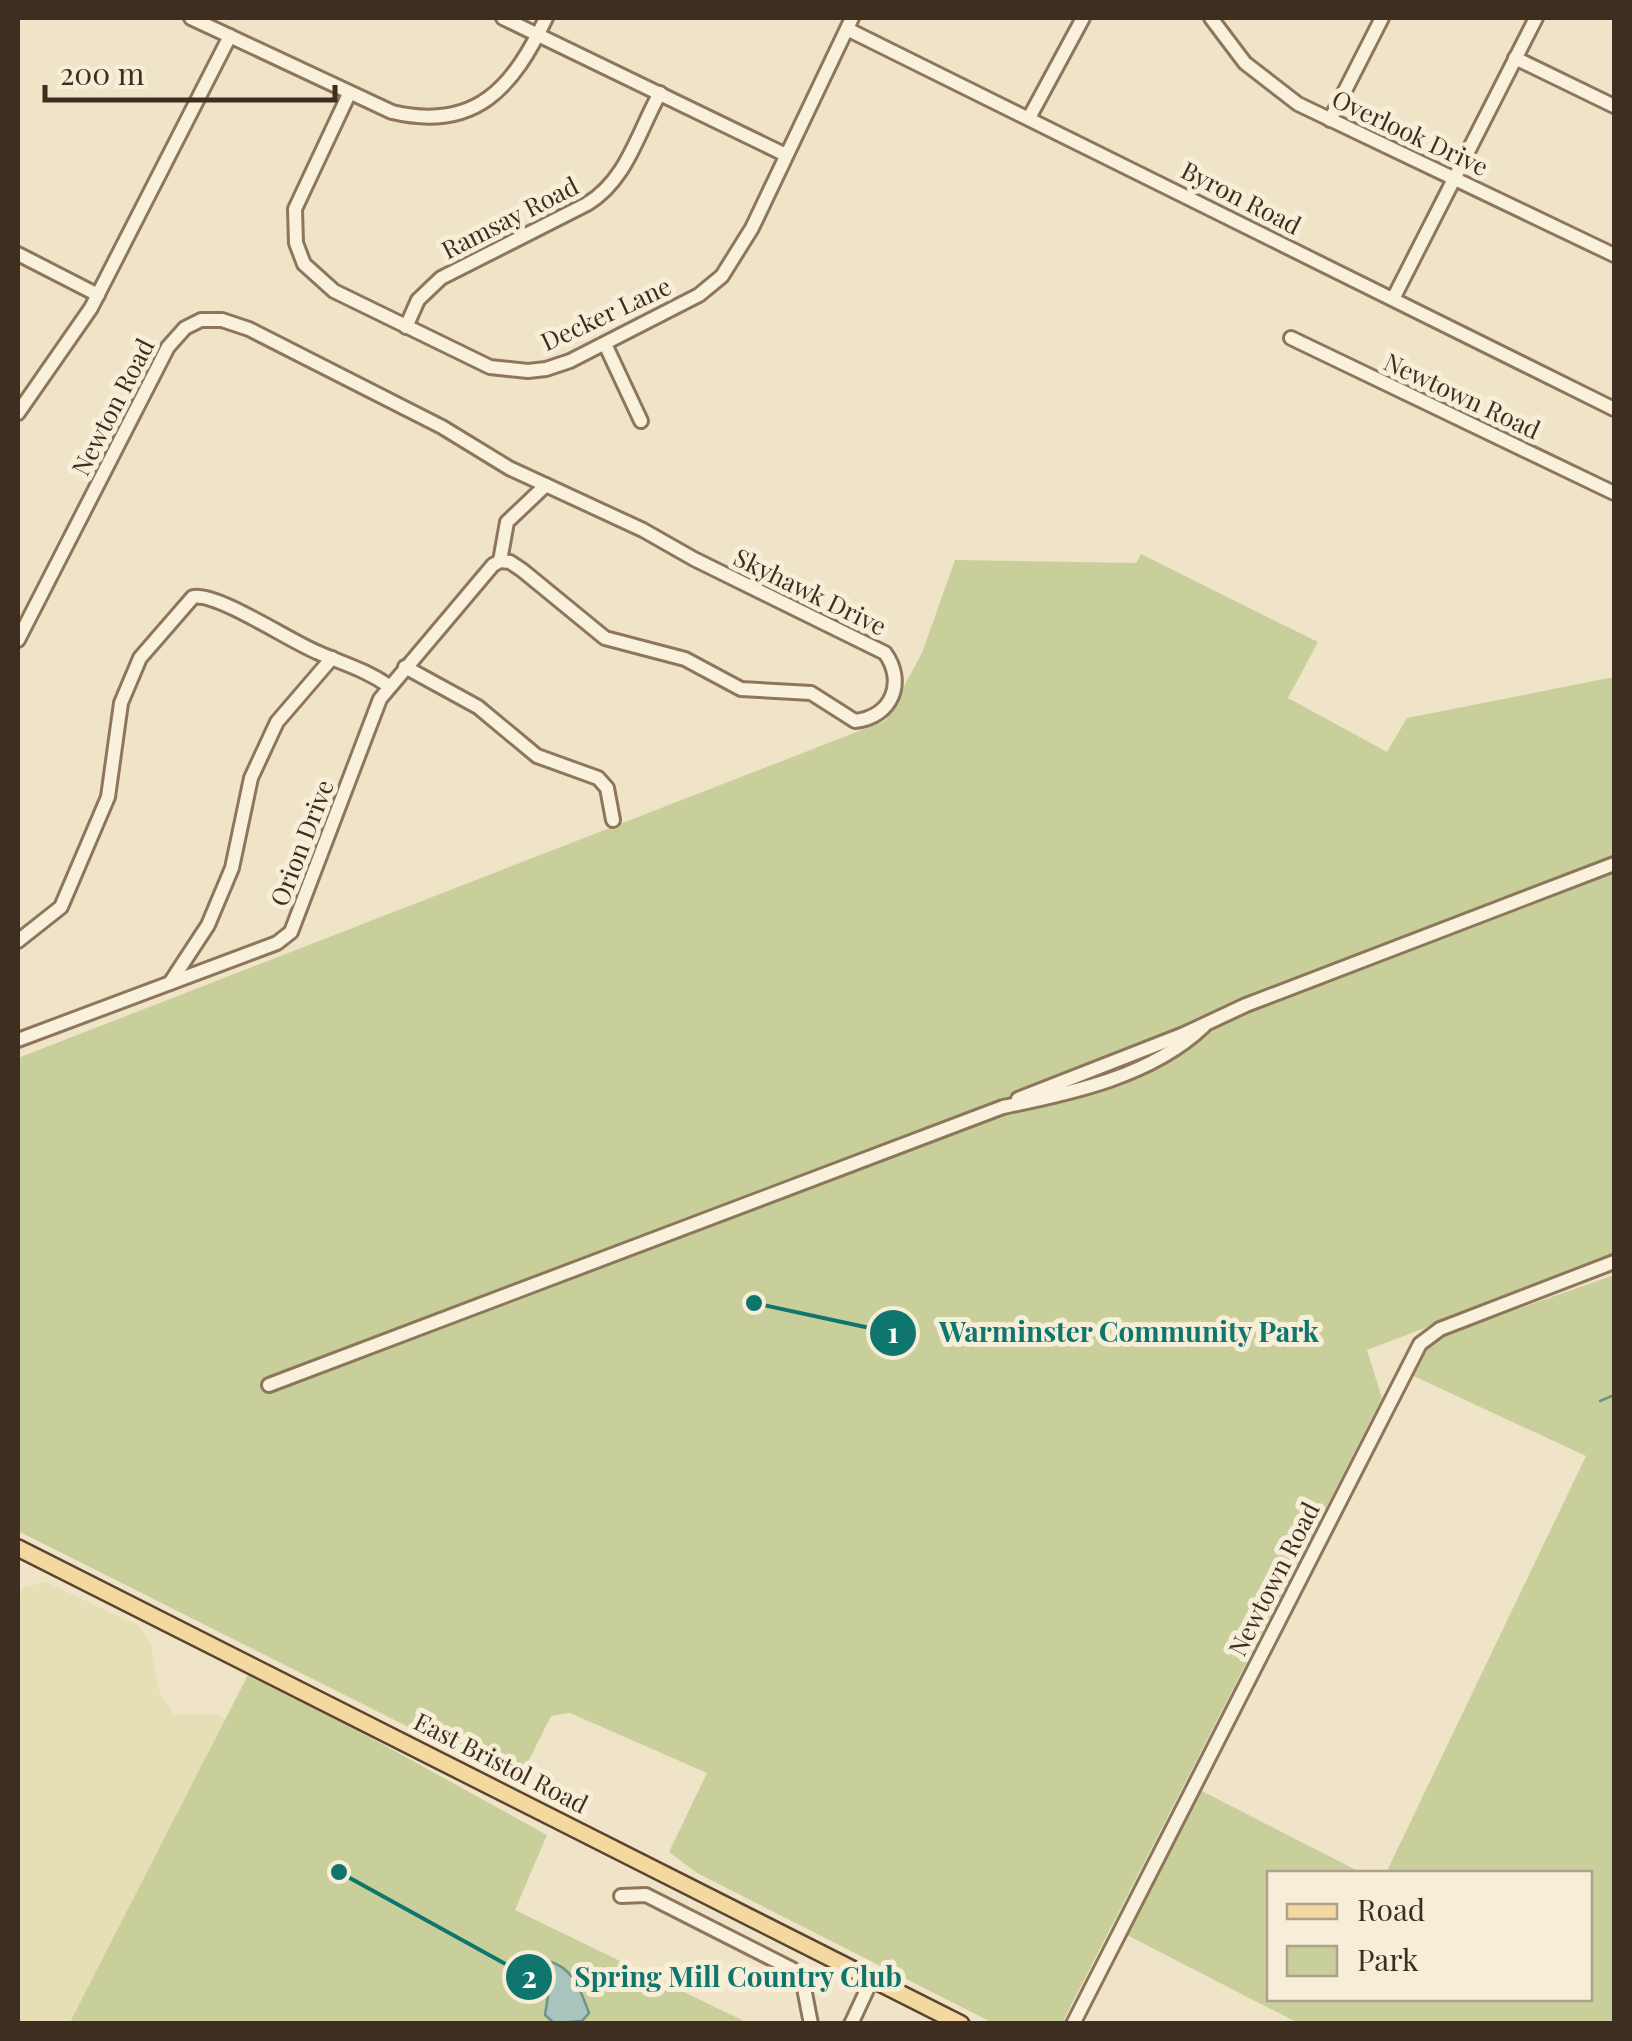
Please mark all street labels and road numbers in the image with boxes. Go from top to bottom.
street label: Overlook Drive [1327,81,1494,182]
street label: Byron Road [1176,152,1307,241]
street label: Ramsay Road [435,168,583,265]
street label: Decker Lane [535,268,676,357]
street label: Newton Road [63,332,160,480]
street label: Newtown Road [1379,344,1546,445]
street label: Skyhawk Drive [729,539,892,642]
street label: Orion Drive [261,774,340,910]
street label: Newtown Road [1220,1496,1326,1661]
street label: East Bristol Road [409,1704,594,1820]

